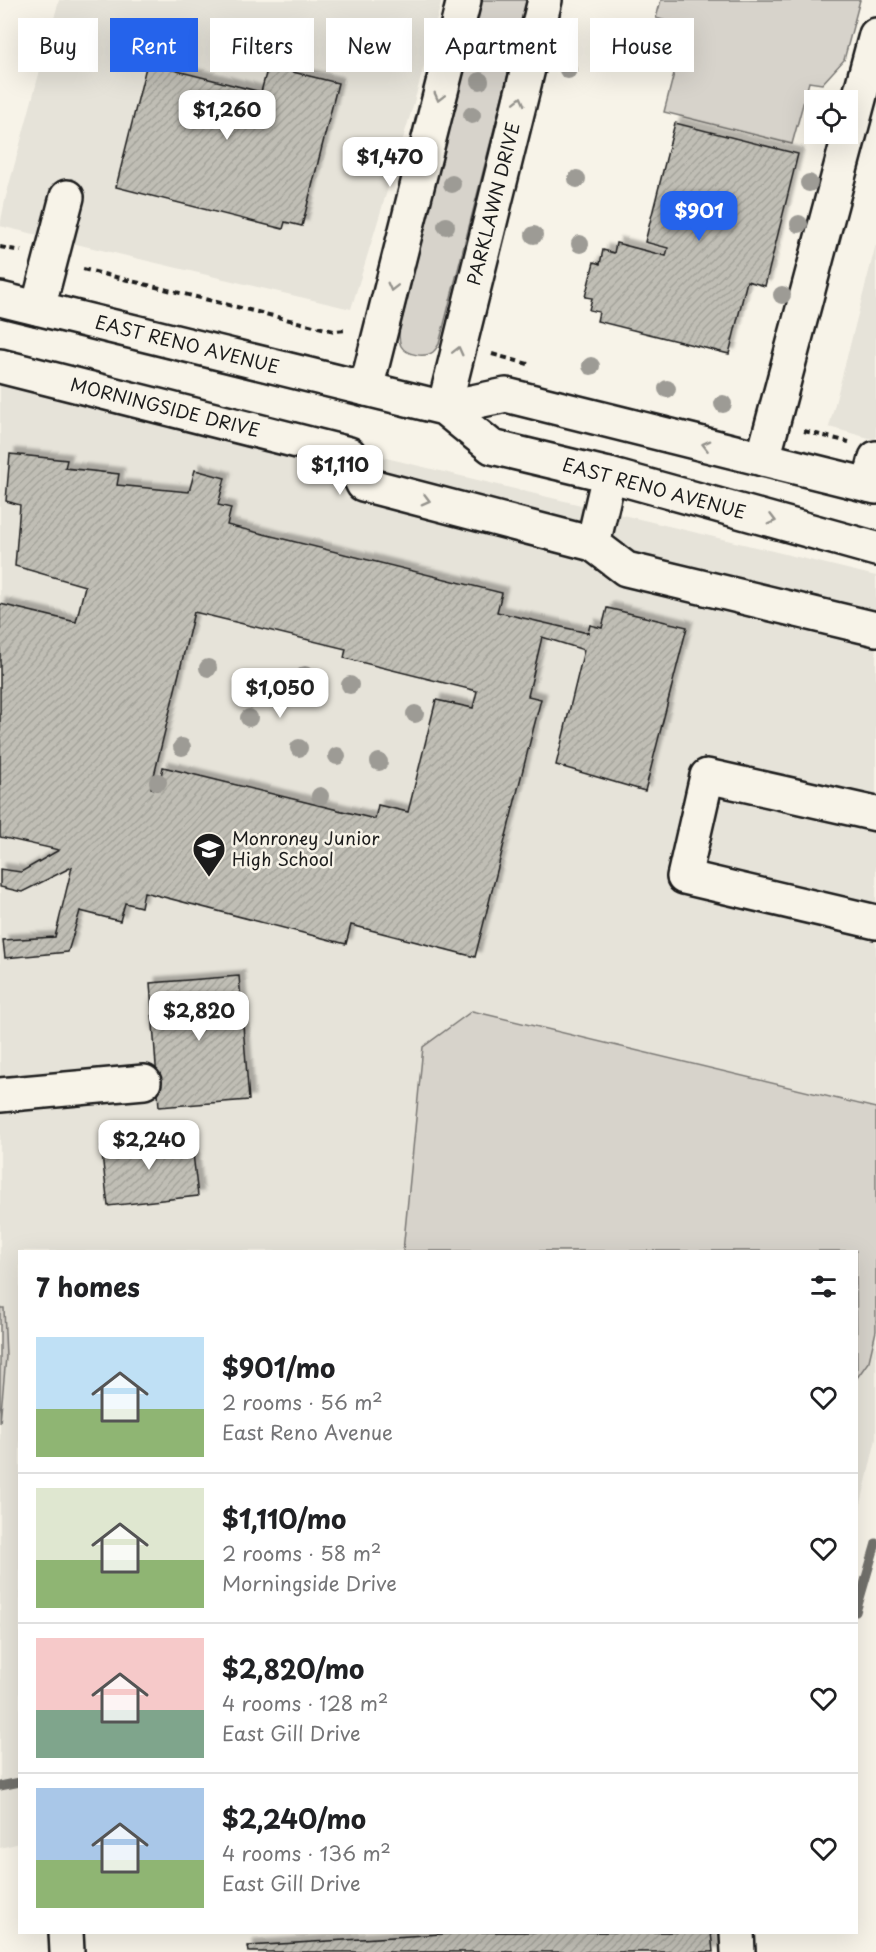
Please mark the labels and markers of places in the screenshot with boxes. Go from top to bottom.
pin: $1,260 [178,90,276,141]
pin: $1,470 [341,137,439,188]
pin: $901 [663,191,735,242]
pin: $1,110 [291,445,389,496]
pin: $1,050 [231,668,329,719]
place label: Monroney Junior High School [232,824,380,872]
school or university icon: Monroney Junior High School [191,831,227,878]
pin: $2,820 [150,991,248,1042]
pin: $2,240 [100,1120,198,1171]

